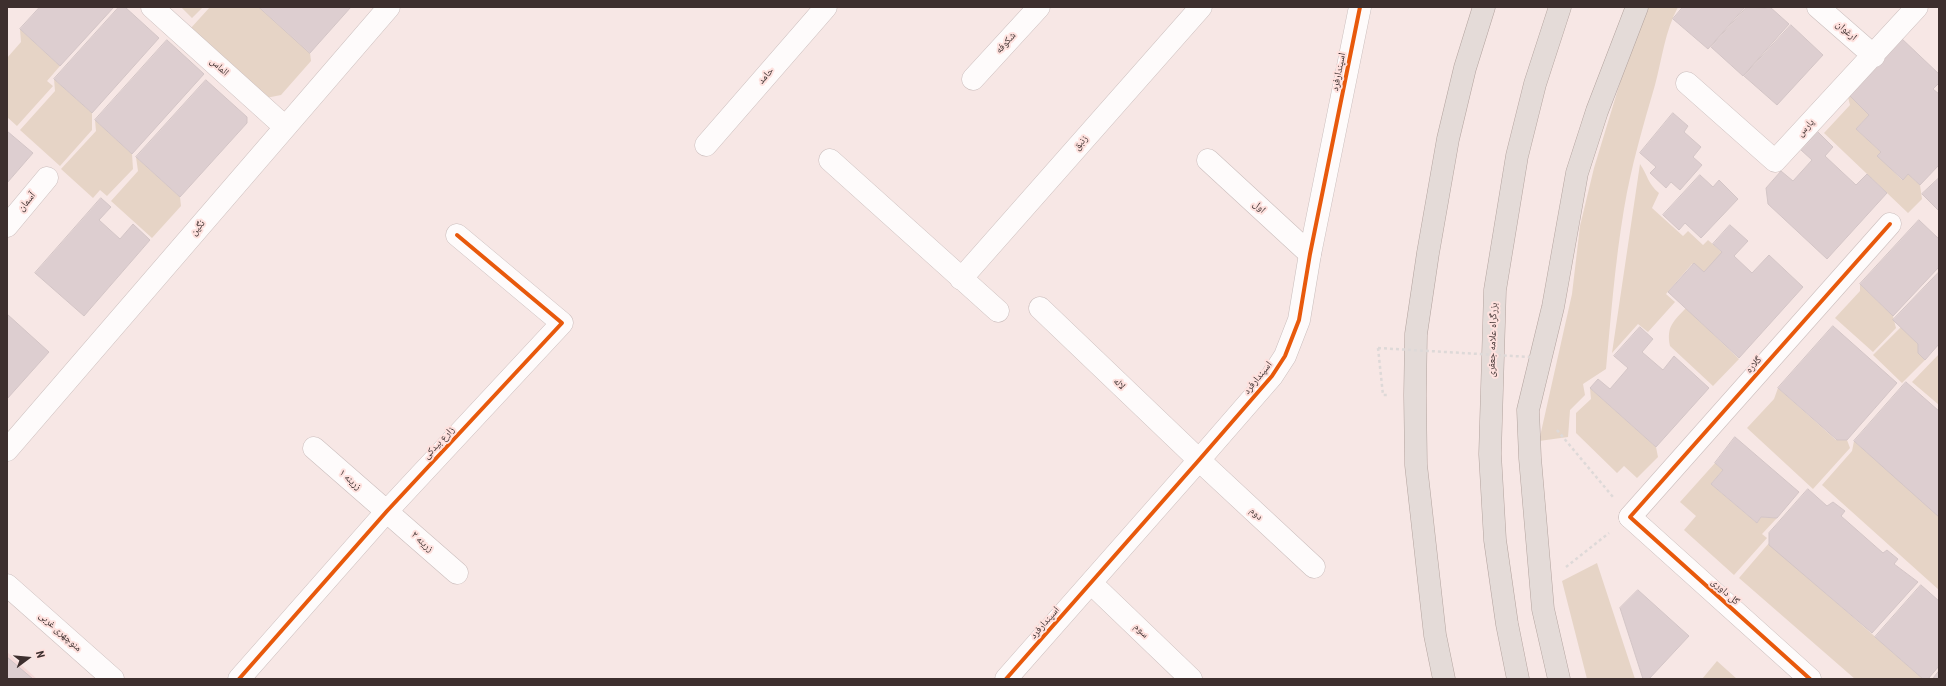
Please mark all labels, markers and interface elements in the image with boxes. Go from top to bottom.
street label: ارغوان [1833,19,1859,43]
street label: شکوفه [993,30,1019,56]
street label: اسپندارفرد [1329,52,1349,92]
street label: الماس [207,55,231,79]
street label: حامد [756,65,776,87]
street label: پارس [1795,117,1817,139]
street label: زنبق [1071,133,1091,153]
street label: آسمان [16,190,38,214]
street label: اول [1250,198,1268,216]
street label: نگین [188,218,208,238]
street label: بزرگراه علامه جعفری [1486,302,1500,378]
street label: گلاره [1743,354,1765,376]
street label: اسپندارفرد [1241,359,1275,397]
street label: لاله [1111,376,1127,392]
street label: زارع بیدکی [421,424,457,462]
street label: زرینه ۱ [336,467,364,493]
street label: دوم [1247,505,1265,523]
street label: زرینه ۲ [409,529,435,555]
street label: گل داوری [1709,576,1741,608]
street label: اسپندارفرد [1028,604,1062,642]
street label: منوچهری غربی [36,610,84,654]
street label: سوم [1131,621,1151,641]
north arrow [8,638,48,678]
text: N [33,650,47,660]

